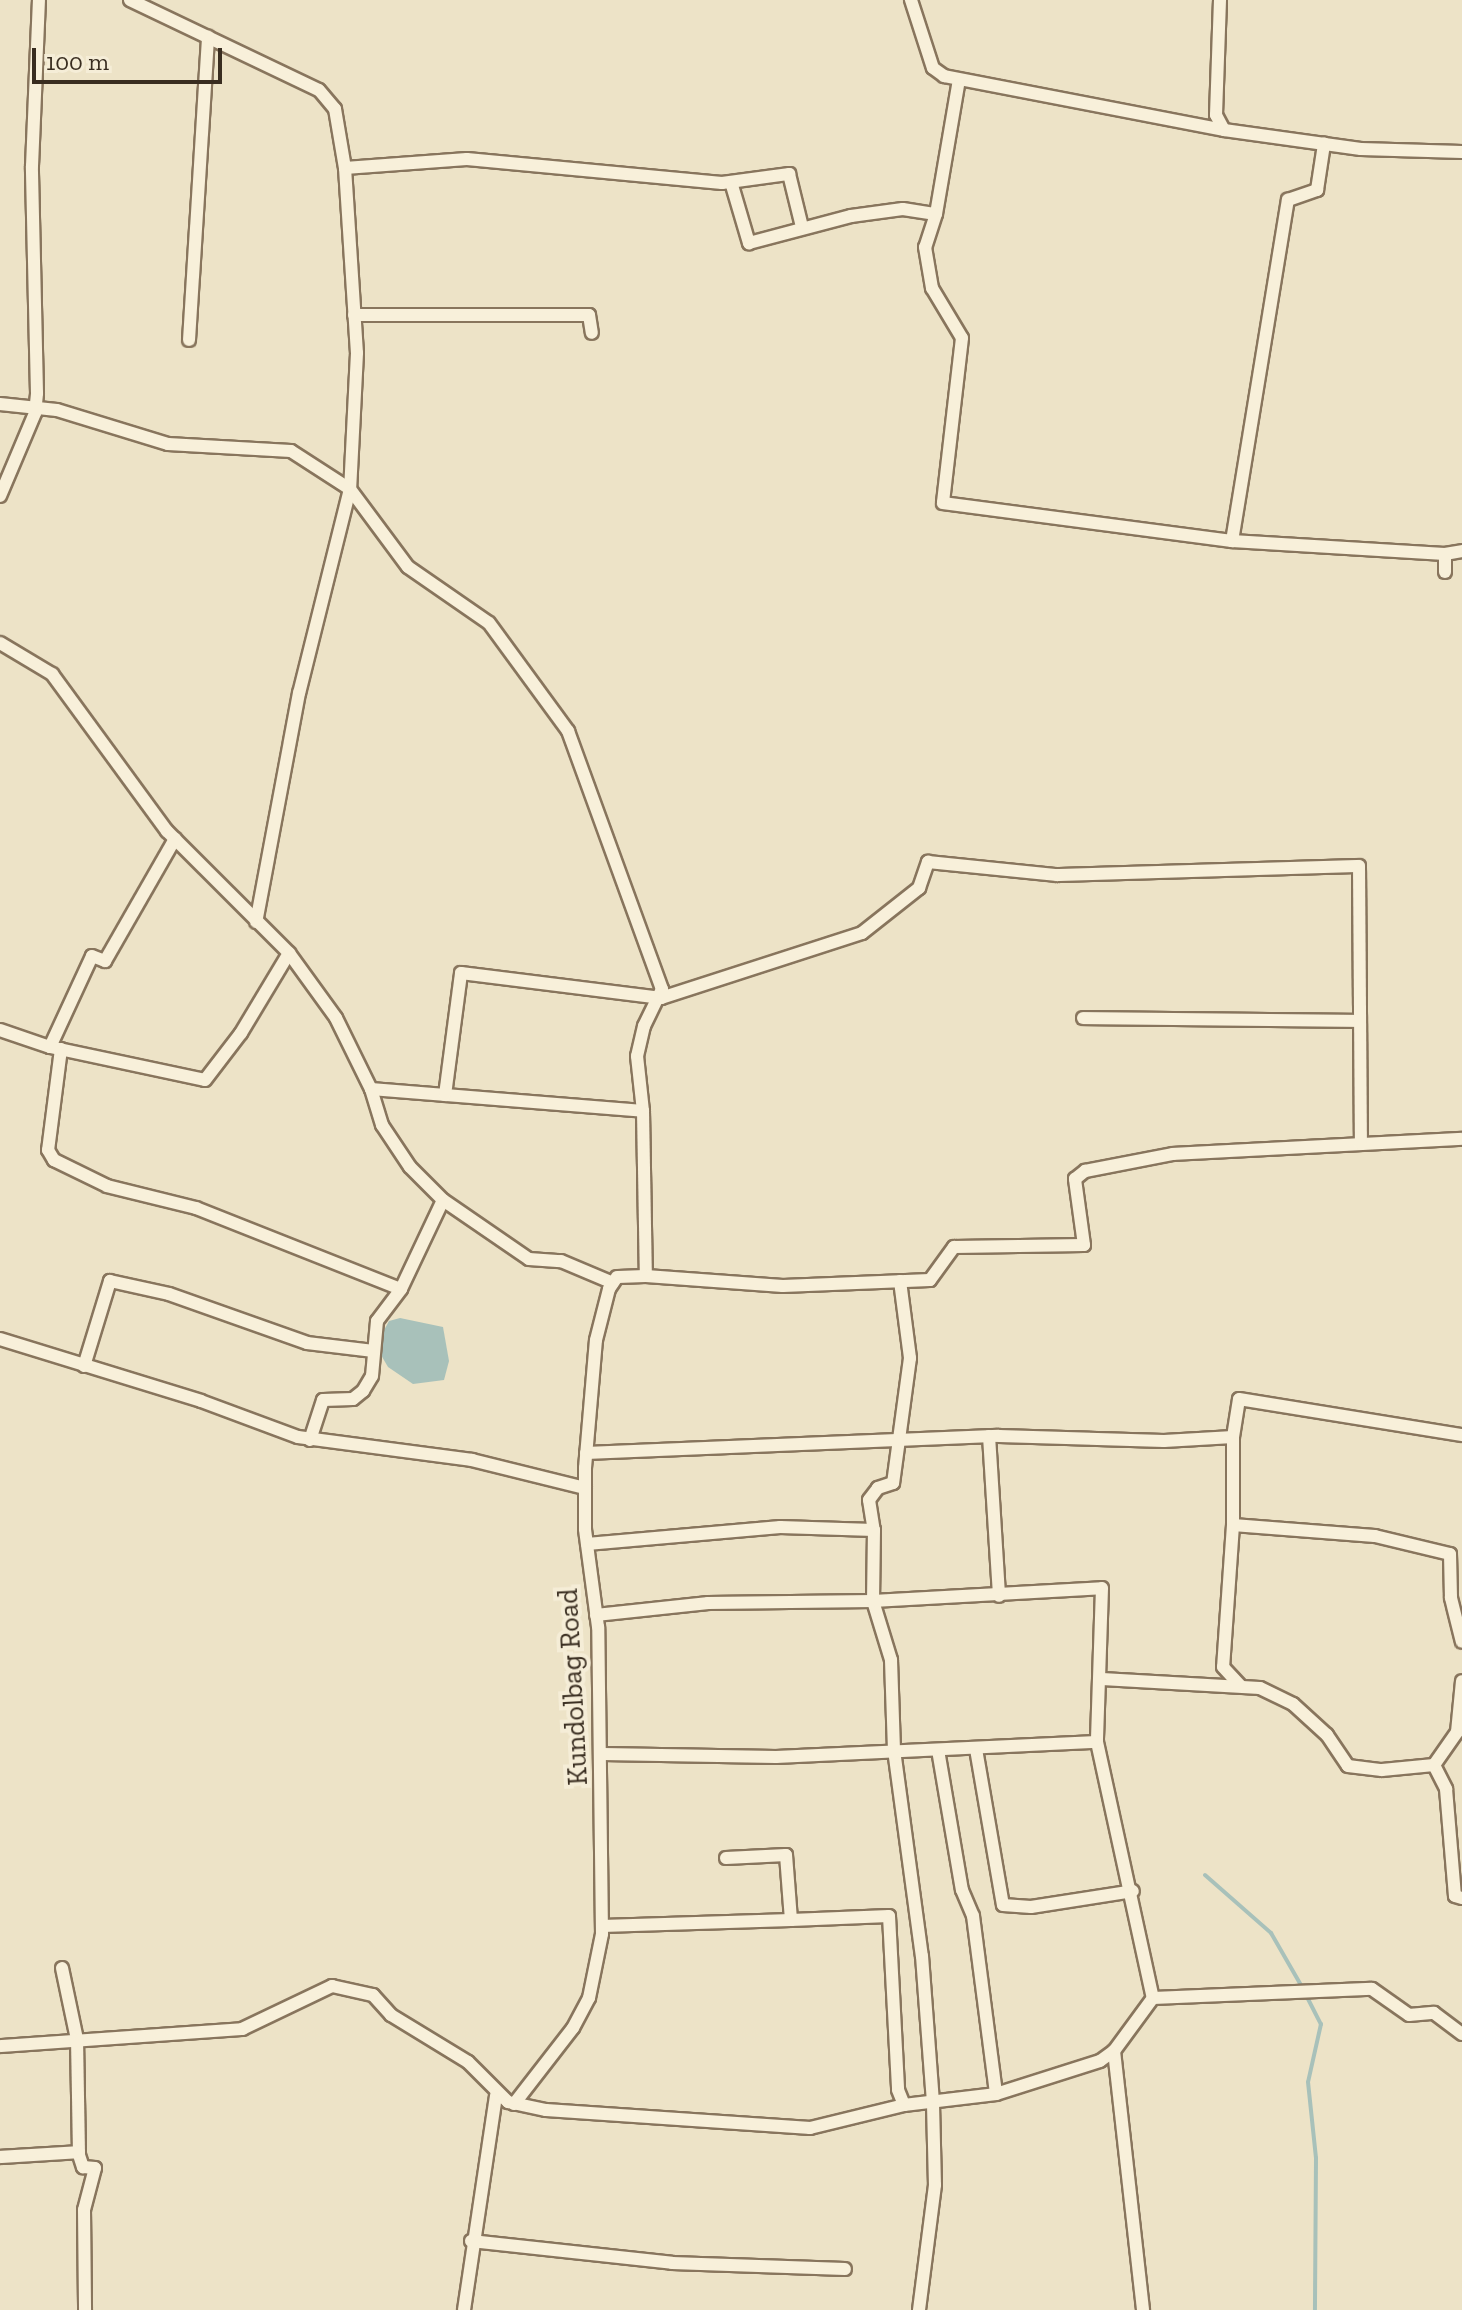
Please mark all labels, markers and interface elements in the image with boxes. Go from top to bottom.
scale bar [36,32,226,82]
text: 100 m [46,47,109,76]
street label: Kundolbag Road [551,1588,595,1786]

